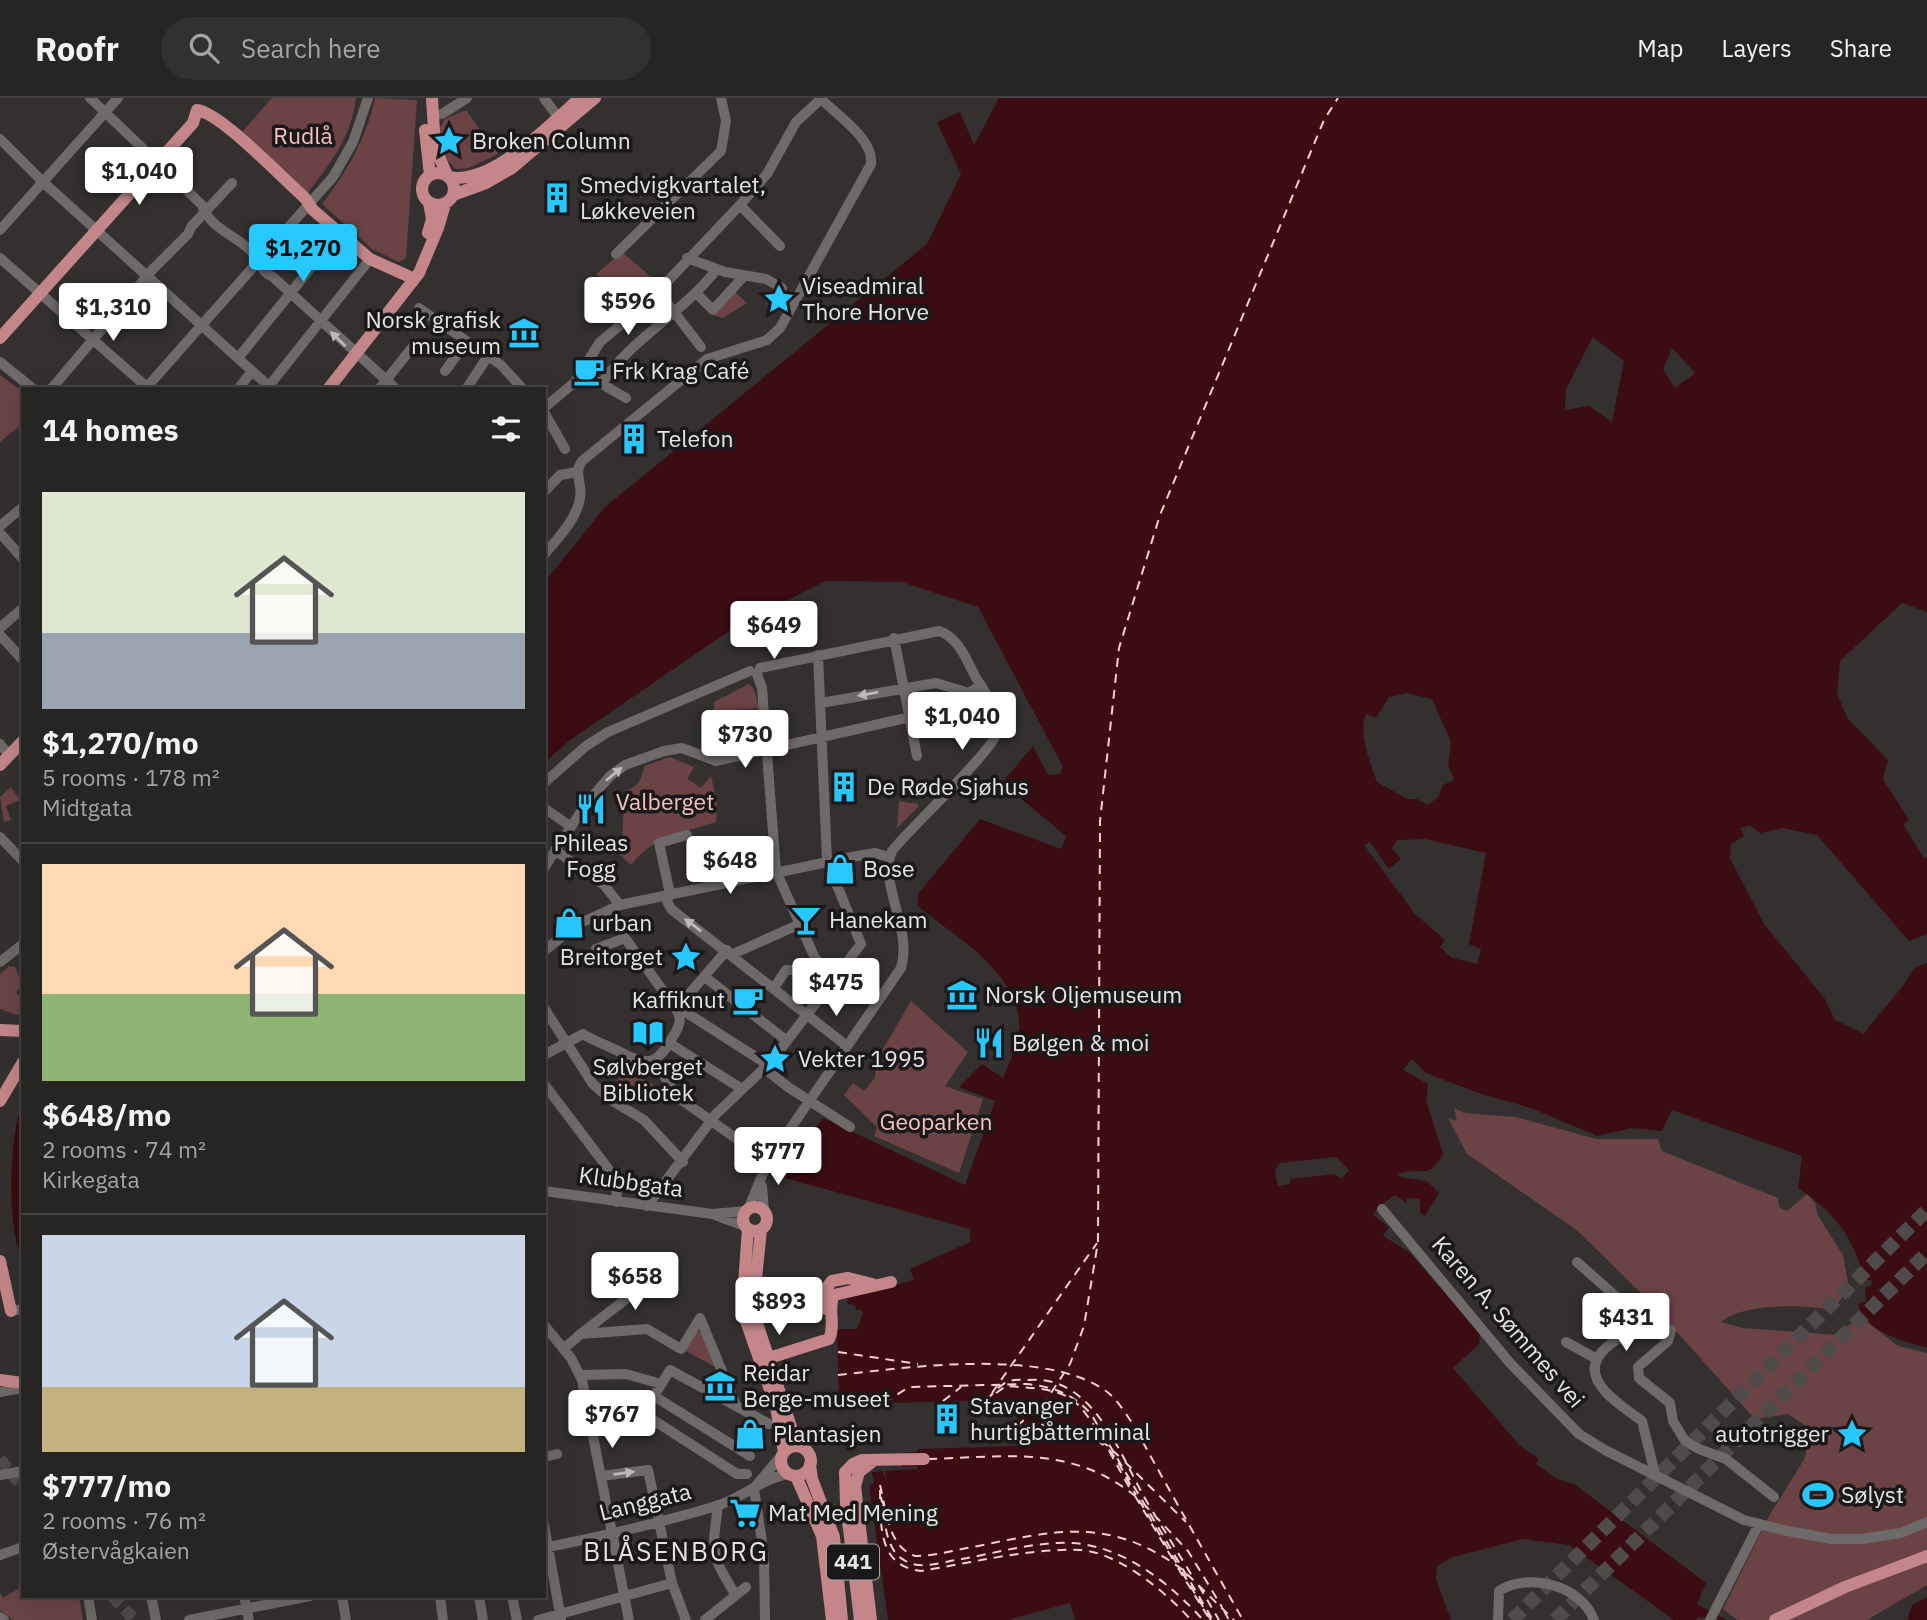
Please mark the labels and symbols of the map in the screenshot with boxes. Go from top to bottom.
park label: Rudlå [273,120,333,150]
place icon: Broken Column [432,124,466,158]
place label: Broken Column [472,125,631,155]
pin: $1,040 [82,148,196,207]
place label: Smedvigkvartalet, Løkkeveien [580,169,766,225]
building icon: Smedvigkvartalet, Løkkeveien [540,181,574,215]
pin: $1,270 [246,225,360,284]
place label: Viseadmiral Thore Horve [802,270,929,326]
pin: $596 [587,278,669,337]
place icon: Viseadmiral Thore Horve [762,282,796,316]
pin: $1,310 [56,284,170,343]
place label: Norsk grafisk museum [366,304,501,360]
museum icon: Norsk grafisk museum [507,316,541,350]
one-way arrow [330,331,347,347]
cafe icon: Frk Krag Café [572,354,606,388]
place label: Frk Krag Café [612,355,750,385]
building icon: Telefon [617,422,651,456]
place label: Telefon [657,423,733,453]
pin: $649 [733,602,815,661]
one-way arrow [857,689,879,700]
pin: $1,040 [905,692,1019,752]
pin: $730 [704,710,786,770]
one-way arrow [605,766,623,782]
building icon: De Røde Sjøhus [827,770,861,804]
place label: De Røde Sjøhus [867,771,1029,801]
park label: Valberget [616,786,714,816]
restaurant icon: Phileas Fogg [574,792,608,826]
place label: Phileas Fogg [553,827,629,883]
pin: $648 [689,836,771,896]
shop icon: Bose [823,852,857,886]
place label: Bose [863,853,915,883]
bar icon: Hanekam [789,903,823,937]
place label: Hanekam [829,904,928,934]
shop icon: urban [552,906,586,940]
place label: urban [592,907,652,937]
one-way arrow [684,918,702,932]
place icon: Breitorget [669,940,703,974]
place label: Breitorget [560,941,663,971]
pin: $475 [795,958,877,1018]
museum icon: Norsk Oljemuseum [945,978,979,1012]
place label: Norsk Oljemuseum [985,979,1182,1009]
cafe icon: Kaffiknut [731,983,765,1017]
place label: Kaffiknut [632,984,725,1014]
library icon: Sølvberget Bibliotek [631,1016,665,1050]
restaurant icon: Bølgen & moi [972,1026,1006,1060]
place label: Bølgen & moi [1012,1027,1150,1057]
place icon: Vekter 1995 [758,1042,792,1076]
place label: Vekter 1995 [798,1043,926,1073]
place label: Sølvberget Bibliotek [593,1051,703,1107]
park label: Geoparken [880,1106,992,1136]
pin: $777 [737,1128,819,1187]
street label: Klubbgata [577,1159,685,1203]
street label: Karen A. Sømmes vei [1426,1229,1592,1413]
pin: $658 [594,1252,676,1312]
pin: $893 [738,1278,820,1337]
pin: $431 [1585,1294,1667,1353]
place label: Reidar Berge-museet [743,1357,890,1413]
museum icon: Reidar Berge-museet [703,1369,737,1403]
pin: $767 [571,1390,653,1450]
place label: Stavanger hurtigbåtterminal [970,1390,1151,1446]
building icon: Stavanger hurtigbåtterminal [930,1402,964,1436]
shop icon: Plantasjen [733,1417,767,1451]
place icon: autotrigger [1835,1417,1869,1451]
place label: Plantasjen [773,1418,882,1448]
place label: autotrigger [1715,1418,1830,1448]
one-way arrow [614,1467,636,1478]
street label: Langgata [596,1475,694,1527]
sports icon: Sølyst [1801,1478,1835,1512]
place label: Sølyst [1841,1479,1904,1509]
supermarket icon: Mat Med Mening [728,1496,762,1530]
place label: Mat Med Mening [768,1497,938,1527]
district label: BLÅSENBORG [583,1534,769,1568]
road number: 441 [827,1544,879,1580]

